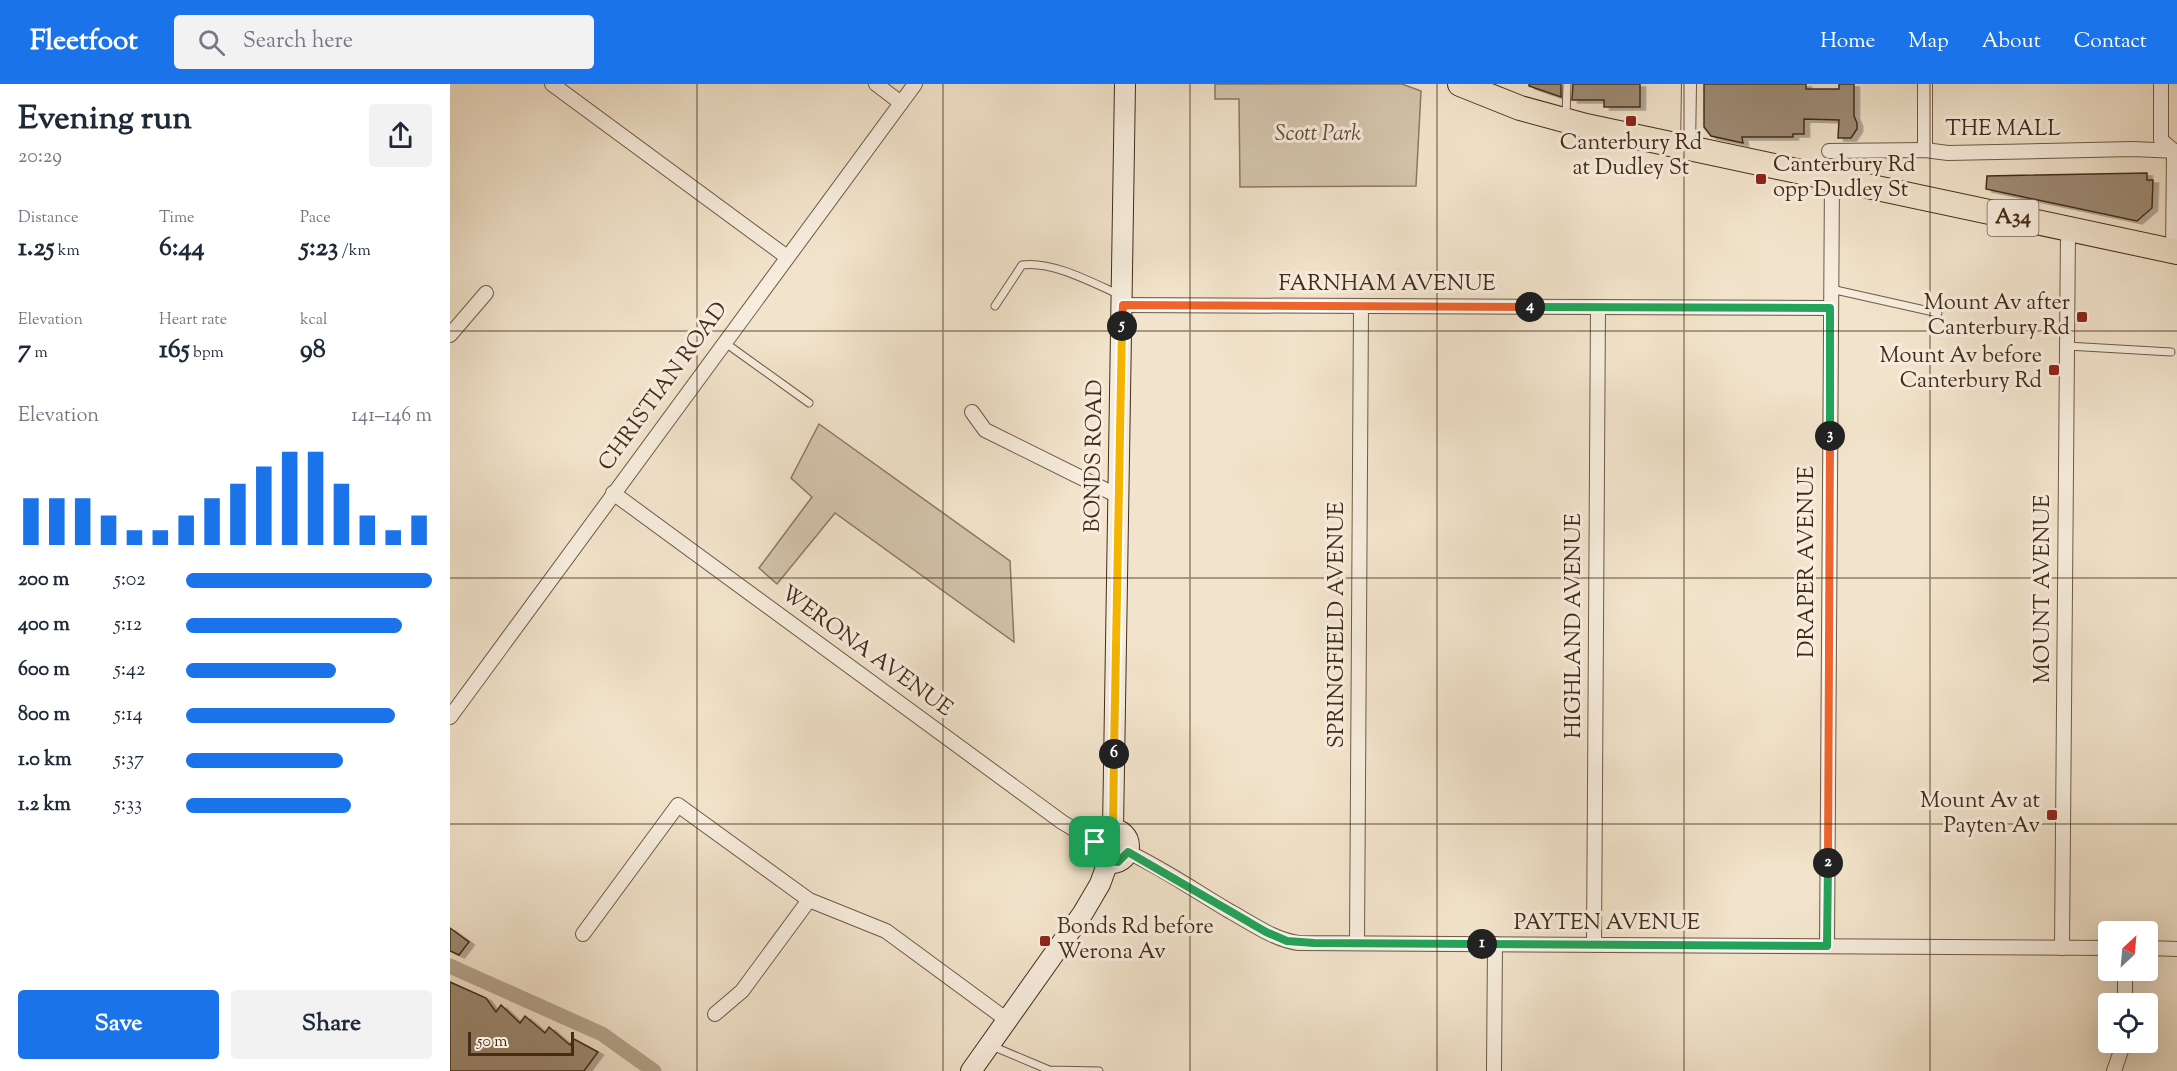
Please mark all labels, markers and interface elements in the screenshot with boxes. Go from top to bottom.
search box [174,15,594,69]
text: Fleetfoot [30,22,138,62]
icon: search [195,26,228,59]
text: Search here [243,26,353,58]
text: Home [1820,27,1875,57]
text: Map [1908,27,1949,57]
text: About [1982,27,2041,57]
text: Contact [2074,27,2147,57]
text: Evening run [18,96,192,144]
button: share [369,104,432,167]
marker: Canterbury Rd at Dudley St [1624,114,1638,128]
street label: THE MALL [1945,114,2061,146]
park label: Scott Park [1275,119,1361,151]
place label: Canterbury Rd at Dudley St [1560,128,1702,185]
text: 20:29 [18,143,62,172]
place label: Canterbury Rd opp Dudley St [1773,150,1915,207]
marker: Canterbury Rd opp Dudley St [1754,172,1768,186]
road number: A34 [1988,200,2038,236]
text: Distance [18,207,78,230]
text: Time [159,207,195,230]
text: Pace [300,207,331,230]
text: 1.25 [18,230,54,267]
text: 6:44 [159,230,205,267]
text: 5:23 [300,230,338,267]
text: km [54,240,80,263]
text: /km [338,240,371,263]
street label: FARNHAM AVENUE [1279,269,1495,301]
place label: Mount Av after Canterbury Rd [1924,288,2070,345]
pin: 4 [1515,292,1545,322]
text: 4 [1526,295,1534,318]
street label: CHRISTIAN ROAD [592,296,736,478]
text: Elevation [18,309,83,332]
text: Heart rate [159,309,227,332]
text: kcal [300,309,328,332]
marker: Mount Av after Canterbury Rd [2075,310,2089,324]
pin: 5 [1107,311,1137,341]
text: 5 [1119,314,1125,337]
text: 7 [18,332,31,369]
text: 165 [159,332,190,369]
text: 98 [300,332,326,369]
place label: Mount Av before Canterbury Rd [1880,341,2042,398]
text: m [31,342,48,365]
text: bpm [190,342,224,365]
marker: Mount Av before Canterbury Rd [2047,363,2061,377]
street label: BONDS ROAD [1078,379,1112,533]
text: Elevation [18,402,99,431]
text: 141–146 m [351,402,432,431]
pin: 3 [1815,421,1845,451]
text: 3 [1827,424,1833,447]
street label: DRAPER AVENUE [1792,466,1824,658]
street label: MOUNT AVENUE [2028,495,2060,683]
street label: SPRINGFIELD AVENUE [1322,502,1354,748]
street label: HIGHLAND AVENUE [1559,513,1591,739]
text: 200 m [18,566,69,595]
text: 5:02 [114,566,146,595]
street label: WERONA AVENUE [773,579,959,725]
text: 400 m [18,611,70,640]
text: 5:12 [114,611,142,640]
text: 600 m [18,656,70,685]
text: 5:42 [114,656,145,685]
text: 800 m [18,701,70,730]
text: 5:14 [114,701,143,730]
pin: 6 [1099,739,1129,769]
text: 6 [1110,742,1118,765]
text: 1.0 km [18,746,72,775]
text: 5:37 [114,746,144,775]
place label: Mount Av at Payten Av [1920,786,2040,843]
text: 1.2 km [18,791,71,820]
text: 5:33 [114,791,142,820]
marker: Mount Av at Payten Av [2045,808,2059,822]
pin [1069,816,1120,867]
icon: arrive [1078,825,1111,858]
pin: 2 [1813,848,1843,878]
text: 2 [1824,851,1832,874]
street label: PAYTEN AVENUE [1514,908,1700,940]
place label: Bonds Rd before Werona Av [1057,912,1214,969]
north arrow [2098,921,2158,981]
map controls [2098,921,2158,1053]
pin: 1 [1467,929,1497,959]
text: 1 [1479,932,1485,955]
marker: Bonds Rd before Werona Av [1038,934,1052,948]
button: Save [18,990,219,1059]
button: Share [231,990,432,1059]
button: locate [2098,993,2158,1053]
scale bar [468,1029,574,1056]
text: 50 m [477,1031,508,1054]

